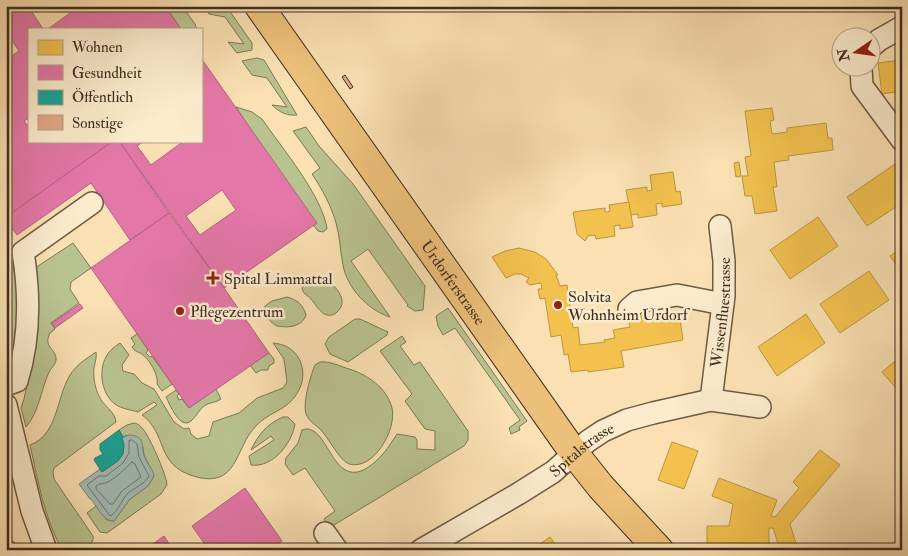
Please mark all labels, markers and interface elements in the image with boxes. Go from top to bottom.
legend [28,28,202,142]
north arrow [830,28,880,78]
text: Wohnen [71,38,123,57]
text: N [834,46,854,64]
text: Gesundheit [72,64,142,83]
text: Öffentlich [72,87,133,107]
text: Sonstige [72,114,123,133]
street label: Urdorferstrasse [416,237,490,329]
street label: Wissenfluestrasse [706,256,735,370]
place label: Spital Limmattal [224,269,333,290]
marker: Spital Limmattal [206,271,220,285]
place label: Solvita Wohnheim Urdorf [567,287,691,325]
marker: Solvita Wohnheim Urdorf [552,299,564,311]
place label: Pflegezentrum [190,302,284,322]
marker: Pflegezentrum [174,305,186,317]
street label: Spitalstrasse [545,418,618,482]

